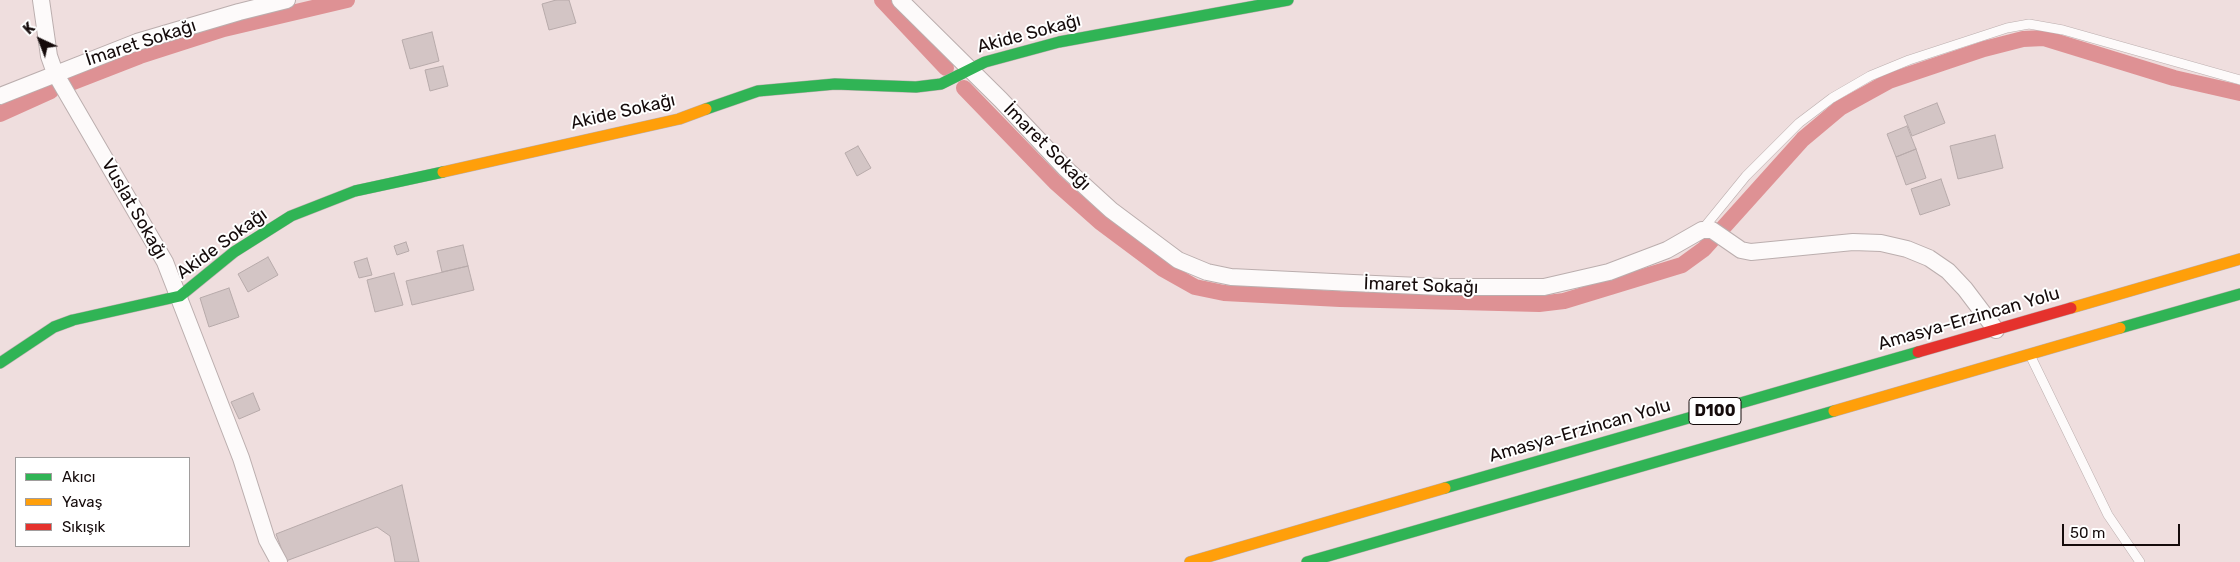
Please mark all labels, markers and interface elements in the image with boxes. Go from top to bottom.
street label: Akide Sokağı [975,10,1083,58]
north arrow [15,15,65,65]
street label: İmaret Sokağı [83,15,199,71]
text: K [20,19,39,38]
street label: Akide Sokağı [569,89,677,135]
street label: İmaret Sokağı [999,99,1095,195]
street label: Vuslat Sokağı [97,155,171,263]
street label: Akide Sokağı [173,204,271,284]
street label: İmaret Sokağı [1363,273,1479,299]
street label: Amasya-Erzincan Yolu [1876,283,2062,355]
street label: Amasya-Erzincan Yolu [1487,395,1673,467]
road number: D100 [1689,398,1741,424]
legend [15,457,190,547]
text: Akıcı [62,468,95,486]
text: Yavaş [62,493,102,511]
scale bar [2065,514,2182,546]
text: Sıkışık [62,518,105,536]
text: 50 m [2070,524,2105,542]

